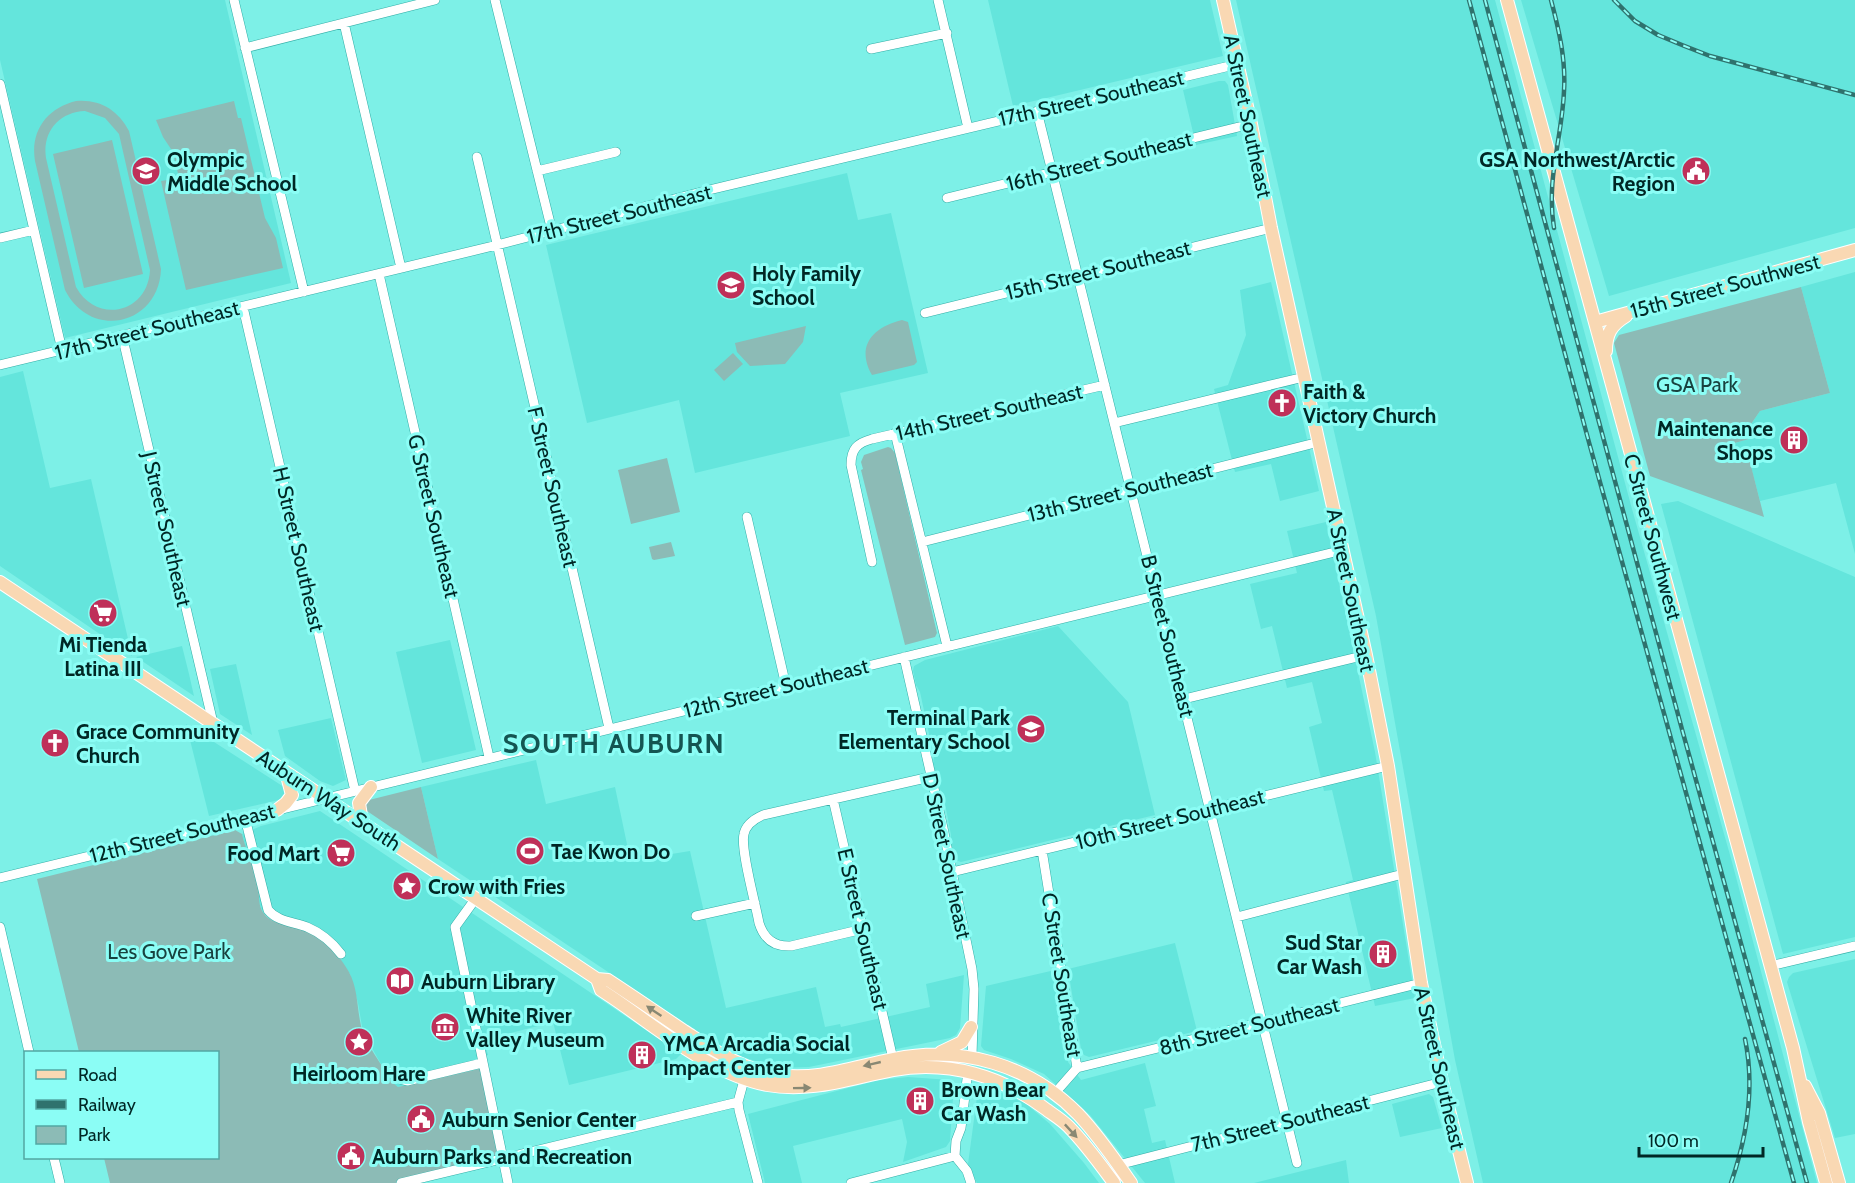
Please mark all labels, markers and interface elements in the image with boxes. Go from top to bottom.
street label: A Street Southeast [1218,32,1278,200]
street label: 17th Street Southeast [996,65,1186,131]
street label: 16th Street Southeast [1004,126,1194,196]
place label: Olympic Middle School [167,147,298,196]
place label: GSA Northwest/Arctic Region [1479,147,1675,196]
school or university icon: Olympic Middle School [130,155,162,187]
public building icon: GSA Northwest/Arctic Region [1680,155,1712,187]
street label: 17th Street Southeast [524,179,714,249]
street label: 15th Street Southeast [1003,235,1193,305]
street label: 15th Street Southwest [1628,249,1822,323]
place label: Holy Family School [752,261,862,310]
school or university icon: Holy Family School [715,269,747,301]
street label: 17th Street Southeast [52,295,242,365]
park label: GSA Park [1656,372,1739,397]
street label: 14th Street Southeast [893,378,1085,446]
place label: Faith & Victory Church [1303,379,1436,428]
church icon: Faith & Victory Church [1266,387,1298,419]
street label: F Street Southeast [522,404,584,570]
place label: Maintenance Shops [1657,416,1773,465]
building icon: Maintenance Shops [1778,424,1810,456]
street label: G Street Southeast [403,432,465,600]
street label: J Street Southeast [137,448,197,609]
street label: C Street Southwest [1619,451,1687,623]
street label: 13th Street Southeast [1025,457,1215,527]
street label: H Street Southeast [268,464,330,634]
street label: A Street Southeast [1321,506,1381,674]
street label: B Street Southeast [1136,553,1200,719]
supermarket icon: Mi Tienda Latina III [87,597,119,629]
place label: Mi Tienda Latina III [59,632,148,681]
street label: 12th Street Southeast [681,653,871,723]
place label: Terminal Park Elementary School [838,705,1011,754]
school or university icon: Terminal Park Elementary School [1015,713,1047,745]
place label: Grace Community Church [76,719,240,768]
church icon: Grace Community Church [39,727,71,759]
district label: SOUTH AUBURN [503,727,725,760]
street label: Auburn Way South [252,744,406,856]
street label: D Street Southeast [917,771,977,941]
street label: 10th Street Southeast [1073,783,1267,855]
street label: 12th Street Southeast [87,798,277,868]
sports icon: Tae Kwon Do [514,835,546,867]
supermarket icon: Food Mart [325,837,357,869]
place label: Tae Kwon Do [551,839,670,864]
place label: Food Mart [227,841,320,866]
street label: E Street Southeast [832,846,894,1012]
place icon: Crow with Fries [391,870,423,902]
place label: Crow with Fries [428,874,565,899]
street label: C Street Southeast [1037,891,1087,1059]
place label: Sud Star Car Wash [1277,930,1362,979]
building icon: Sud Star Car Wash [1367,938,1399,970]
park label: Les Gove Park [107,939,231,964]
library icon: Auburn Library [384,965,416,997]
place label: Auburn Library [421,969,556,994]
street label: A Street Southeast [1409,984,1471,1152]
street label: 8th Street Southeast [1156,992,1342,1060]
place label: White River Valley Museum [466,1003,605,1052]
one-way arrow [646,1006,662,1017]
museum icon: White River Valley Museum [429,1011,461,1043]
place icon: Heirloom Hare [343,1026,375,1058]
place label: YMCA Arcadia Social Impact Center [662,1031,850,1080]
building icon: YMCA Arcadia Social Impact Center [626,1039,658,1071]
legend [24,1051,219,1159]
one-way arrow [863,1059,882,1069]
place label: Heirloom Hare [292,1061,426,1086]
text: Road [78,1064,117,1086]
place label: Brown Bear Car Wash [941,1077,1046,1126]
one-way arrow [792,1083,811,1092]
building icon: Brown Bear Car Wash [904,1085,936,1117]
street label: 7th Street Southeast [1189,1089,1371,1157]
text: Railway [78,1094,136,1116]
public building icon: Auburn Senior Center [405,1103,437,1135]
place label: Auburn Senior Center [442,1107,636,1132]
scale bar [1639,1120,1764,1158]
one-way arrow [1064,1123,1078,1138]
text: Park [78,1124,111,1146]
text: 100 m [1648,1130,1699,1152]
public building icon: Auburn Parks and Recreation [335,1140,367,1172]
place label: Auburn Parks and Recreation [372,1144,632,1169]

